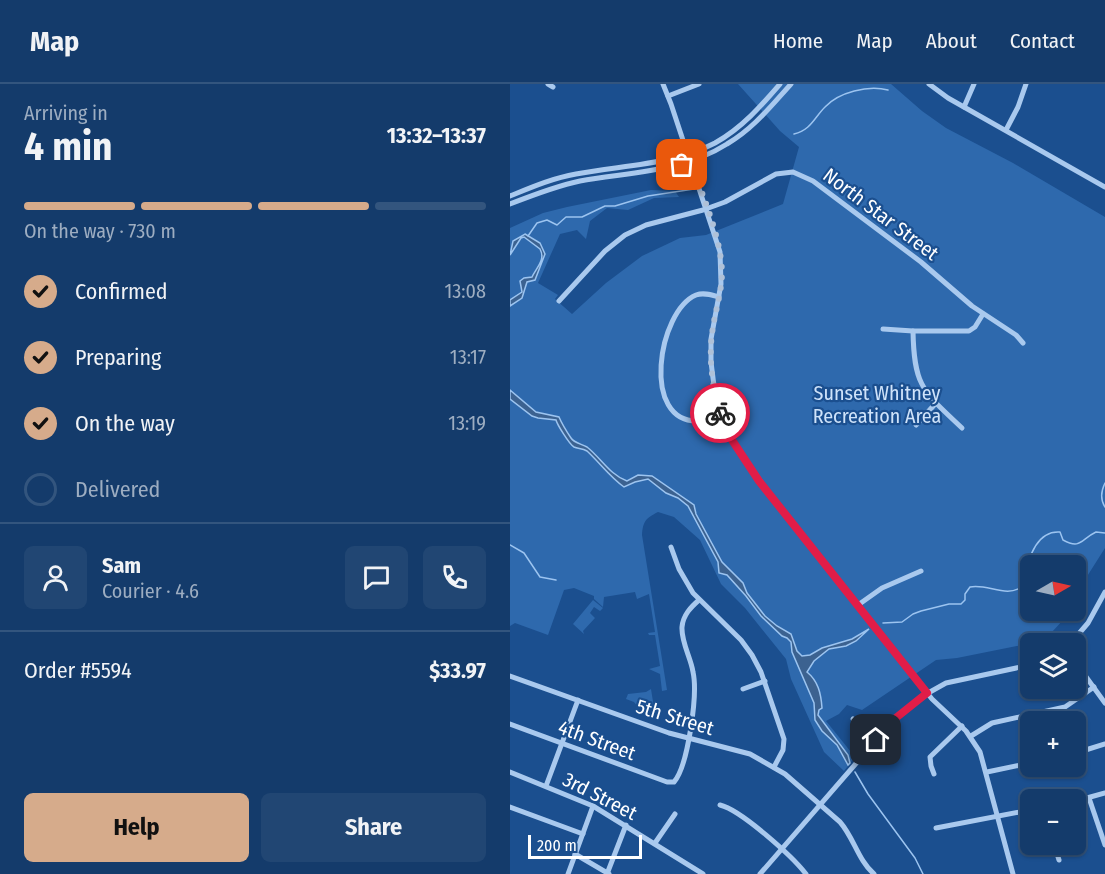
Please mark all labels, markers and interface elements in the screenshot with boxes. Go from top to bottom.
text: Map [30,25,79,58]
text: Home [773,28,823,54]
text: Map [856,28,893,54]
text: About [926,28,977,54]
text: Contact [1010,28,1075,54]
text: Arriving in [24,101,108,125]
text: 13:32–13:37 [387,122,486,149]
text: 4 min [24,124,112,170]
pin [656,139,707,190]
icon: bag [665,148,698,181]
street label: North Star Street [819,163,944,266]
text: On the way · 730 m [24,219,176,243]
icon: check [24,275,57,308]
text: Confirmed [75,278,168,305]
text: 13:08 [445,279,486,303]
icon: check [24,341,57,374]
text: Preparing [75,344,161,371]
text: 13:17 [450,345,486,369]
park label: Sunset Whitney Recreation Area [813,381,941,428]
courier [690,383,750,443]
icon: bike [704,397,737,430]
icon: check [24,407,57,440]
text: On the way [75,410,175,437]
text: 13:19 [448,411,486,435]
text: Delivered [75,476,160,503]
button: person [24,546,87,609]
button: chat [345,546,408,609]
button: phone [423,546,486,609]
text: Sam [102,552,141,579]
north arrow [1020,555,1086,621]
map controls [1020,555,1086,855]
text: Courier · 4.6 [102,579,199,603]
button: layers [1020,633,1086,699]
text: Order #5594 [24,657,132,684]
text: $33.97 [429,657,486,684]
street label: 5th Street [633,694,717,740]
button: + [1020,711,1086,777]
pin [850,714,901,765]
street label: 4th Street [555,715,639,765]
icon: home [859,723,892,756]
street label: 3rd Street [559,767,642,825]
button: − [1020,789,1086,855]
button: Help [24,793,249,862]
button: Share [261,793,486,862]
scale bar [528,832,642,860]
text: 200 m [537,836,577,855]

